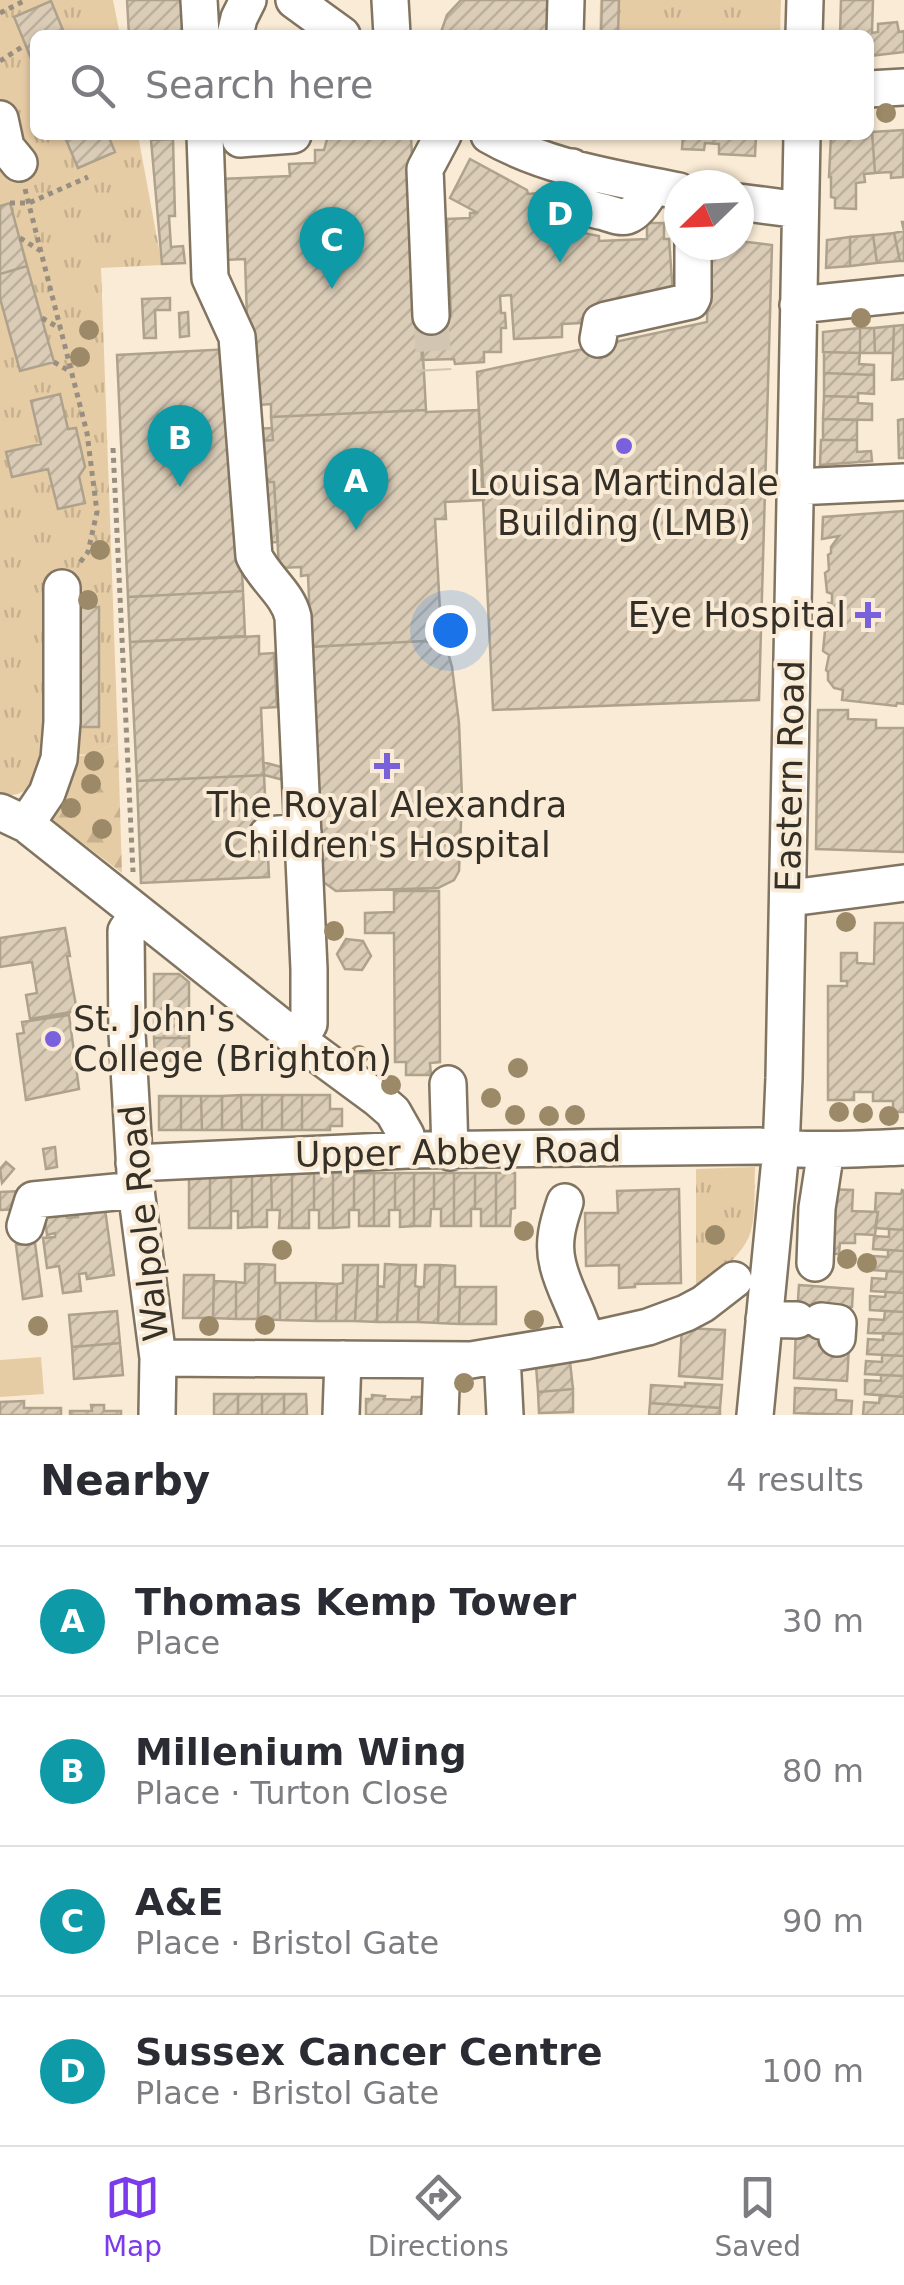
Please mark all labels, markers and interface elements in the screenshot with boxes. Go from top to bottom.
search box [30,30,874,140]
icon: search [65,58,120,113]
text: Search here [145,63,373,107]
north arrow [664,170,754,260]
pin: D [528,180,592,263]
pin: C [300,206,364,289]
pin: B [148,404,212,487]
marker: Louisa Martindale Building (LMB) [613,435,635,457]
pin: A [324,448,388,530]
place label: Louisa Martindale Building (LMB) [469,463,779,543]
place label: Eye Hospital [628,595,846,635]
marker: Eye Hospital [855,602,881,628]
your location [425,605,476,656]
street label: Eastern Road [768,660,812,892]
marker: The Royal Alexandra Children's Hospital [374,753,400,779]
place label: The Royal Alexandra Children's Hospital [206,785,567,865]
place label: St. John's College (Brighton) [73,999,392,1079]
marker: St. John's College (Brighton) [42,1028,64,1050]
street label: Walpole Road [112,1103,176,1343]
street label: Upper Abbey Road [294,1129,622,1175]
text: Nearby [40,1456,210,1505]
text: 4 results [726,1461,864,1499]
text: Thomas Kemp Tower [135,1580,576,1624]
text: A [60,1602,85,1640]
text: 30 m [782,1602,864,1640]
text: Place [135,1624,220,1662]
text: Millenium Wing [135,1730,467,1774]
text: B [60,1752,85,1790]
text: 80 m [782,1752,864,1790]
text: Place · Turton Close [135,1774,448,1812]
text: A&E [135,1880,224,1924]
text: C [61,1902,84,1940]
text: 90 m [782,1902,864,1940]
text: Place · Bristol Gate [135,1924,439,1962]
text: Sussex Cancer Centre [135,2030,602,2074]
text: D [59,2052,86,2090]
text: 100 m [762,2052,864,2090]
text: Place · Bristol Gate [135,2074,439,2112]
tab: Map [103,2170,162,2263]
tab: Directions [368,2170,509,2263]
tab: Saved [715,2170,801,2263]

